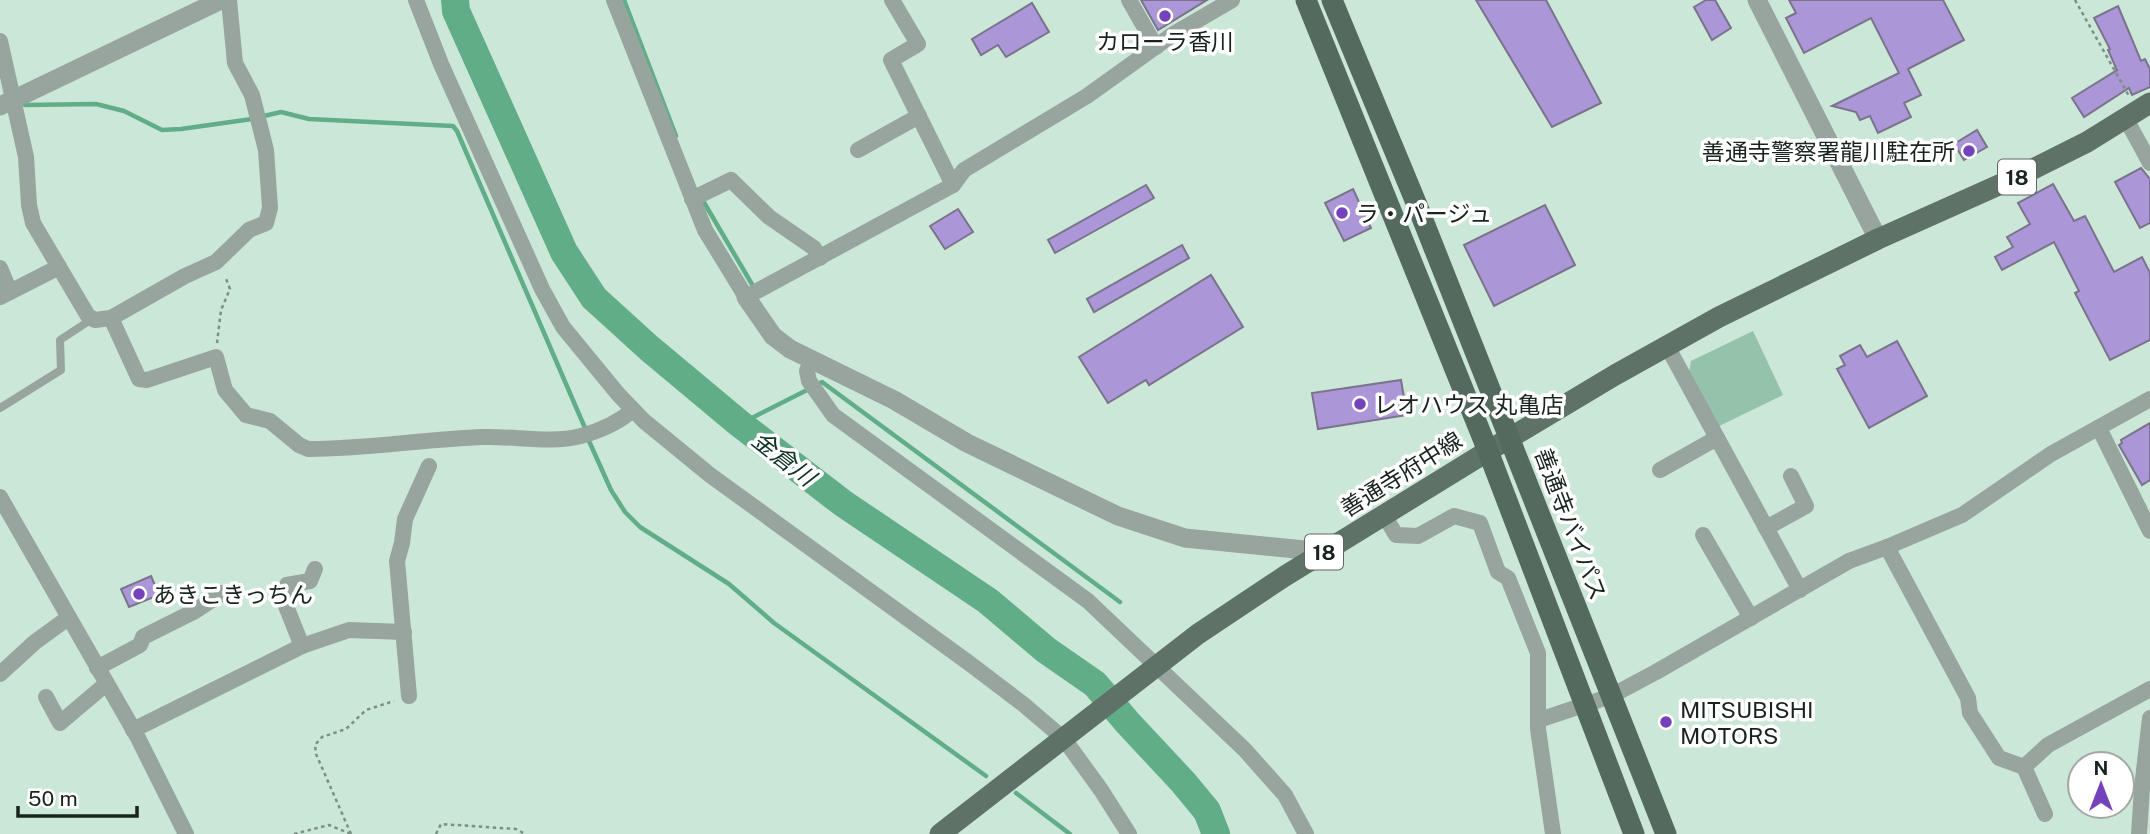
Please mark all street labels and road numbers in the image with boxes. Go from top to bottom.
road number: 18 [1998,160,2036,194]
street label: 善通寺府中線 [1335,426,1467,522]
street label: 善通寺バイパス [1530,444,1612,604]
road number: 18 [1305,534,1343,570]

